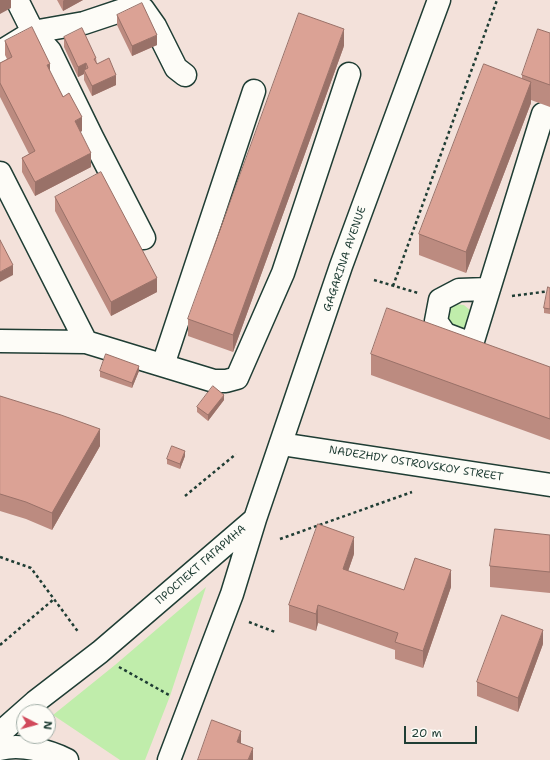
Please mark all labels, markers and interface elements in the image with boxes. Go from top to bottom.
street label: GAGARINA AVENUE [321,205,369,313]
street label: NADEZHDY OSTROVSKOY STREET [328,444,504,484]
street label: ПРОСПЕКТ ГАГАРИНА [153,522,249,608]
north arrow [16,704,56,744]
scale bar [406,718,479,744]
text: N [40,720,55,730]
text: 20 m [411,725,442,741]

